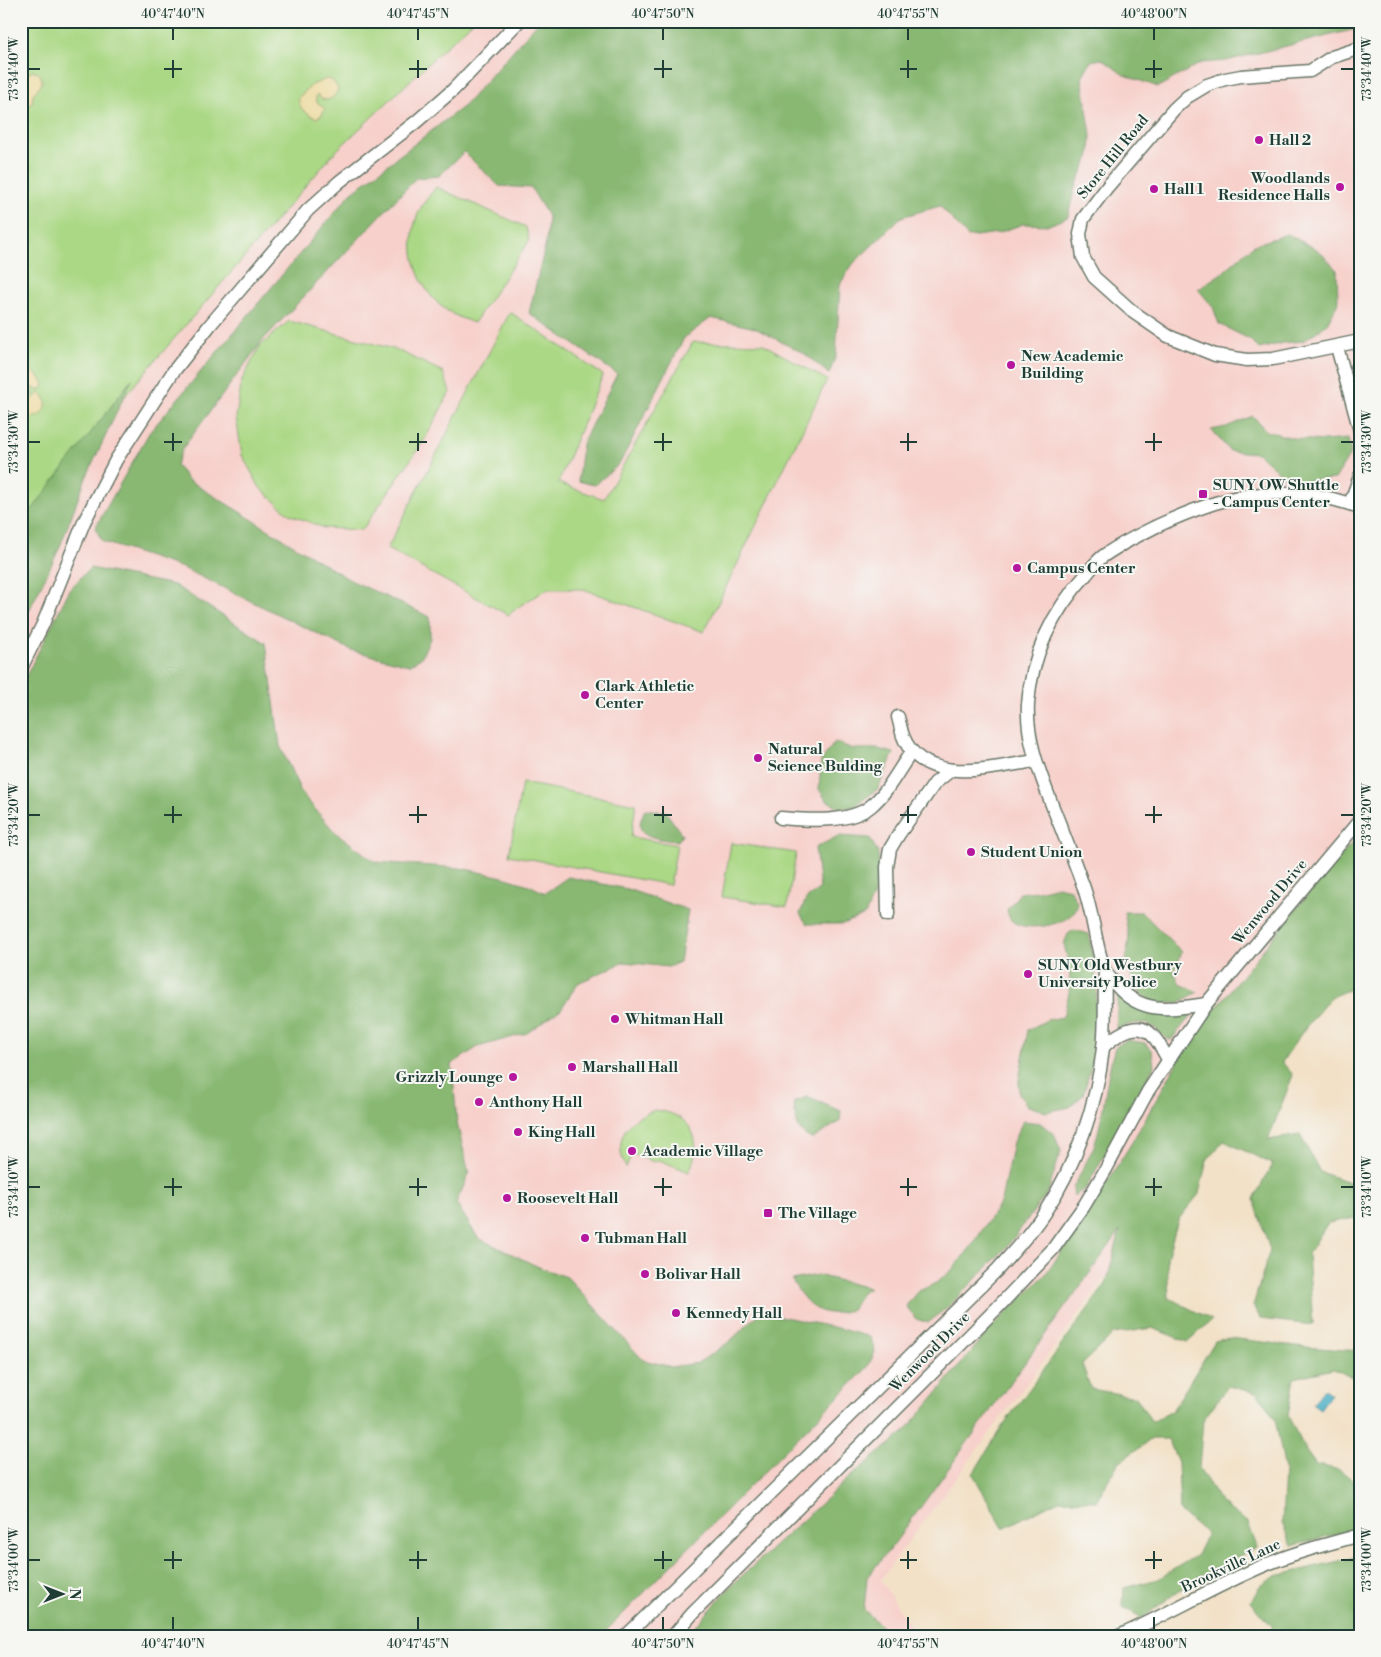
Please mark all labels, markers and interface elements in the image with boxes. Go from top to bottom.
text: 40°47'40"N [141,7,205,22]
text: 40°47'45"N [387,7,449,22]
text: 40°47'50"N [631,7,695,22]
text: 40°47'55"N [877,7,939,22]
text: 40°48'00"N [1121,7,1187,22]
text: 73°34'40"W [7,36,22,101]
text: 73°34'40"W [1360,36,1375,101]
street label: Store Hill Road [1073,111,1153,203]
place label: Hall 2 [1269,131,1311,150]
marker: Hall 2 [1253,134,1265,146]
place label: Woodlands Residence Halls [1218,169,1330,205]
place label: Hall 1 [1164,180,1205,199]
marker: Woodlands Residence Halls [1334,181,1346,193]
marker: Hall 1 [1148,183,1160,195]
place label: New Academic Building [1021,347,1124,383]
marker: New Academic Building [1005,359,1017,371]
text: 73°34'30"W [7,409,22,474]
text: 73°34'30"W [1360,409,1375,474]
place label: SUNY OW Shuttle - Campus Center [1213,476,1339,512]
marker: SUNY OW Shuttle - Campus Center [1197,488,1209,500]
place label: Campus Center [1027,559,1136,578]
marker: Campus Center [1011,562,1023,574]
place label: Clark Athletic Center [595,677,695,713]
marker: Clark Athletic Center [579,689,591,701]
place label: Natural Science Bulding [768,740,882,776]
marker: Natural Science Bulding [752,752,764,764]
text: 73°34'20"W [7,782,22,847]
text: 73°34'20"W [1360,782,1375,847]
place label: Student Union [981,843,1083,862]
marker: Student Union [965,846,977,858]
street label: Wenwood Drive [1228,855,1311,949]
place label: SUNY Old Westbury University Police [1038,956,1182,992]
marker: SUNY Old Westbury University Police [1022,968,1034,980]
place label: Whitman Hall [624,1010,723,1029]
marker: Whitman Hall [609,1013,621,1025]
place label: Marshall Hall [582,1058,678,1077]
marker: Marshall Hall [566,1061,578,1073]
place label: Grizzly Lounge [395,1068,503,1087]
marker: Grizzly Lounge [507,1071,519,1083]
place label: Anthony Hall [488,1093,582,1112]
marker: Anthony Hall [473,1096,485,1108]
place label: King Hall [528,1123,595,1142]
marker: King Hall [512,1126,524,1138]
place label: Academic Village [641,1142,763,1161]
marker: Academic Village [626,1145,638,1157]
text: 73°34'10"W [7,1155,22,1218]
text: 73°34'10"W [1360,1155,1375,1218]
place label: Roosevelt Hall [517,1189,618,1208]
marker: Roosevelt Hall [501,1192,513,1204]
place label: The Village [778,1204,857,1223]
marker: The Village [762,1207,774,1219]
place label: Tubman Hall [595,1229,687,1248]
marker: Tubman Hall [579,1232,591,1244]
place label: Bolivar Hall [655,1265,741,1284]
marker: Bolivar Hall [639,1268,651,1280]
place label: Kennedy Hall [686,1304,782,1323]
marker: Kennedy Hall [670,1307,682,1319]
street label: Wenwood Drive [885,1308,974,1397]
text: 73°34'00"W [7,1526,22,1593]
text: 73°34'00"W [1360,1526,1375,1593]
street label: Brookville Lane [1177,1535,1284,1598]
north arrow [38,1570,88,1620]
text: N [65,1588,83,1600]
text: 40°47'40"N [141,1637,205,1652]
text: 40°47'45"N [387,1637,449,1652]
text: 40°47'50"N [631,1637,695,1652]
text: 40°47'55"N [877,1637,939,1652]
text: 40°48'00"N [1121,1637,1187,1652]

